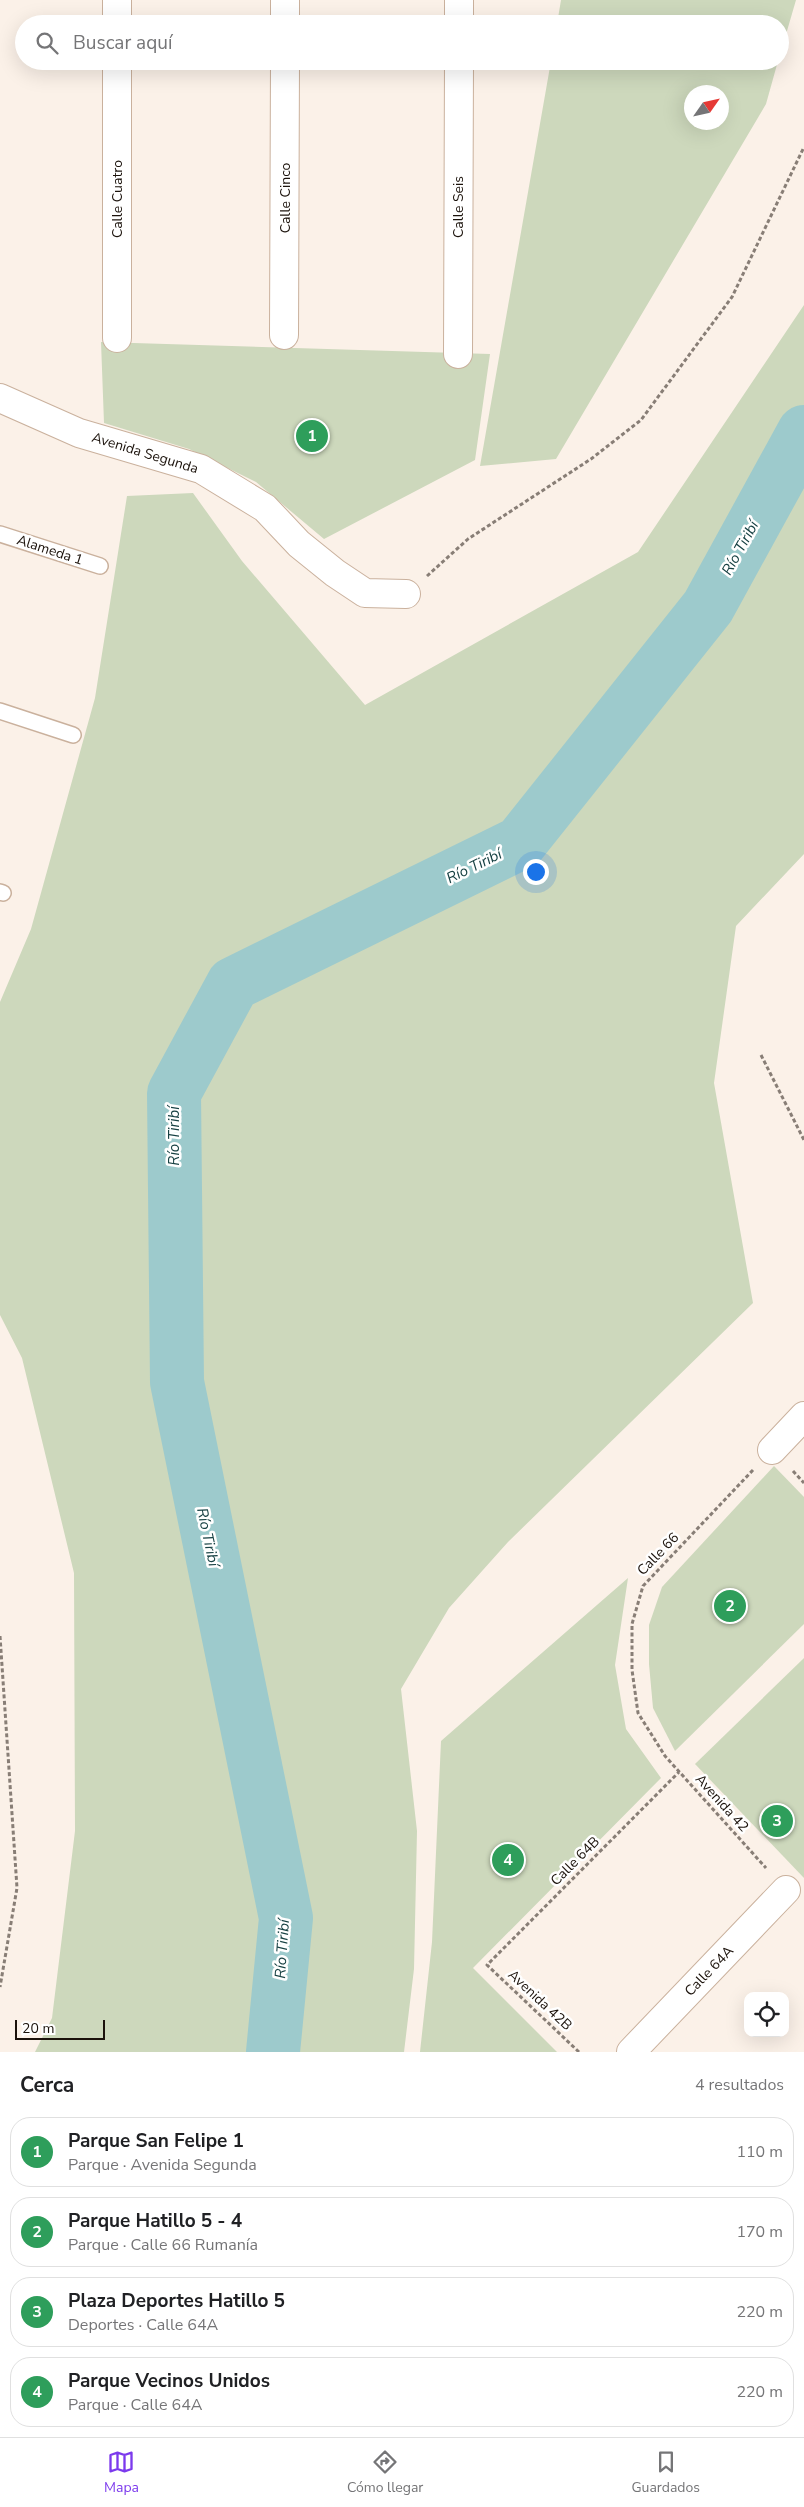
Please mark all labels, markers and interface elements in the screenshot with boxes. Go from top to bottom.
search box [15,15,789,70]
icon: search [33,29,61,57]
text: Buscar aquí [73,30,172,56]
north arrow [684,85,729,130]
street label: Calle Cuatro [108,160,127,238]
street label: Calle Cinco [276,162,295,233]
street label: Calle Seis [449,176,468,238]
pin: 1 [296,417,328,455]
street label: Avenida Segunda [89,428,201,478]
water label: Río Tiribí [717,515,764,579]
street label: Alameda 1 [14,530,86,570]
water label: Río Tiribí [443,843,507,888]
your location [523,859,549,885]
water label: Río Tiribí [164,1104,184,1166]
water label: Río Tiribí [192,1506,224,1571]
street label: Calle 66 [633,1528,683,1580]
pin: 2 [714,1587,746,1625]
street label: Avenida 42 [691,1770,753,1836]
pin: 3 [761,1802,793,1840]
street label: Calle 64B [546,1832,604,1890]
pin: 4 [492,1841,524,1879]
water label: Río Tiribí [270,1916,294,1979]
street label: Calle 64A [680,1942,738,2000]
street label: Avenida 42B [504,1965,576,2035]
map controls [744,1992,789,2037]
button: locate [744,1992,789,2037]
scale bar [15,2017,105,2040]
text: 20 m [22,2019,54,2038]
text: Cerca [20,2071,74,2099]
text: 4 resultados [695,2074,784,2096]
text: Parque San Felipe 1 [68,2128,244,2154]
text: 1 [32,2141,42,2163]
text: 110 m [736,2141,783,2163]
text: Parque · Avenida Segunda [68,2154,257,2176]
text: Parque Hatillo 5 - 4 [68,2208,242,2234]
text: 2 [32,2221,42,2243]
text: 170 m [736,2221,783,2243]
text: Parque · Calle 66 Rumanía [68,2234,258,2256]
text: Plaza Deportes Hatillo 5 [68,2288,285,2314]
text: 3 [32,2301,42,2323]
text: 220 m [736,2301,783,2323]
text: Deportes · Calle 64A [68,2314,218,2336]
text: Parque Vecinos Unidos [68,2368,270,2394]
text: 4 [32,2381,42,2403]
text: 220 m [736,2381,783,2403]
text: Parque · Calle 64A [68,2394,202,2416]
tab: Mapa [104,2448,139,2497]
tab: Cómo llegar [347,2448,423,2497]
tab: Guardados [631,2448,700,2497]

